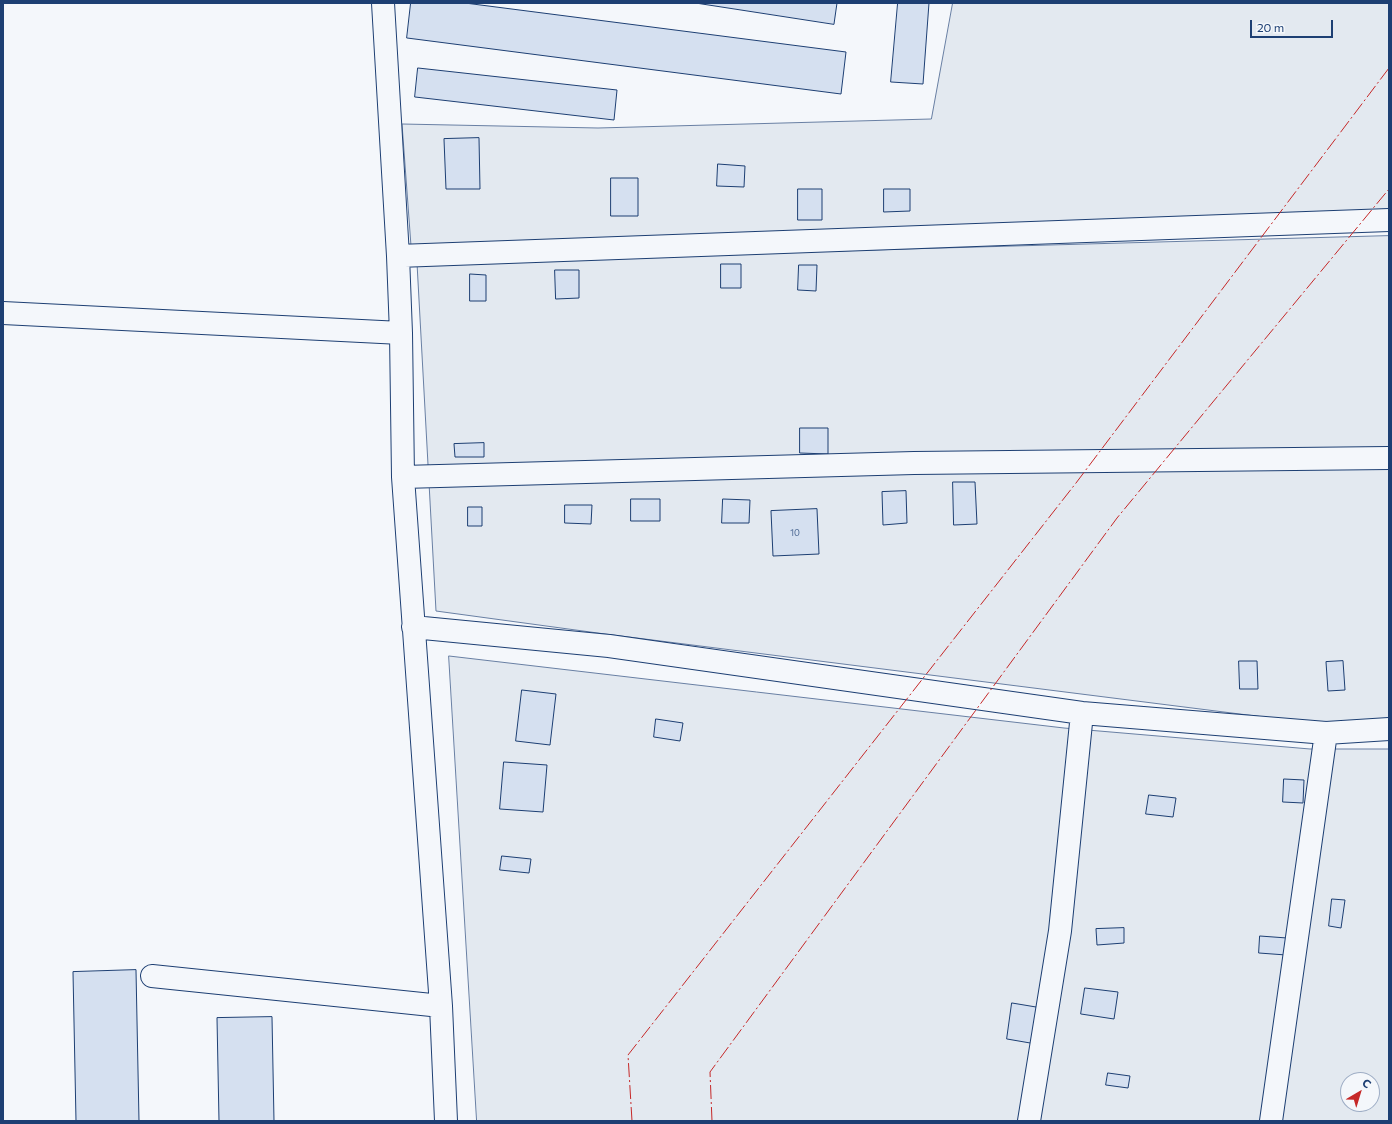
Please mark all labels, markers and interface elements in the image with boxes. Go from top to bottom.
scale bar [1252,12,1335,38]
text: 20 m [1257,20,1284,34]
house number: 10 [790,528,800,538]
north arrow [1340,1072,1380,1112]
text: С [1360,1075,1374,1090]

